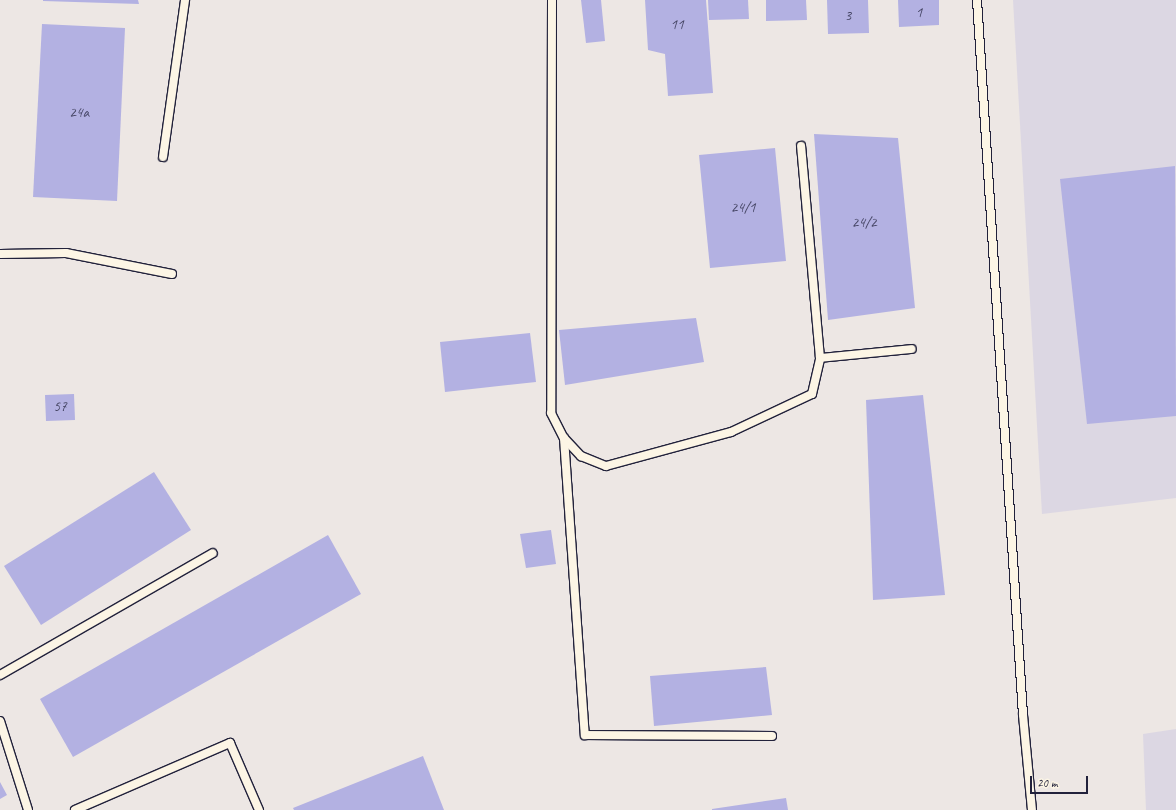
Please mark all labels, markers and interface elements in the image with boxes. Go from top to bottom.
house number: 1 [916,4,922,22]
house number: 3 [845,7,851,25]
house number: 11 [670,16,684,34]
house number: 24а [69,104,89,122]
house number: 24/1 [730,199,756,217]
house number: 24/2 [851,214,877,232]
house number: 57 [53,398,67,416]
scale bar [1032,768,1090,794]
text: 20 m [1037,775,1057,791]

